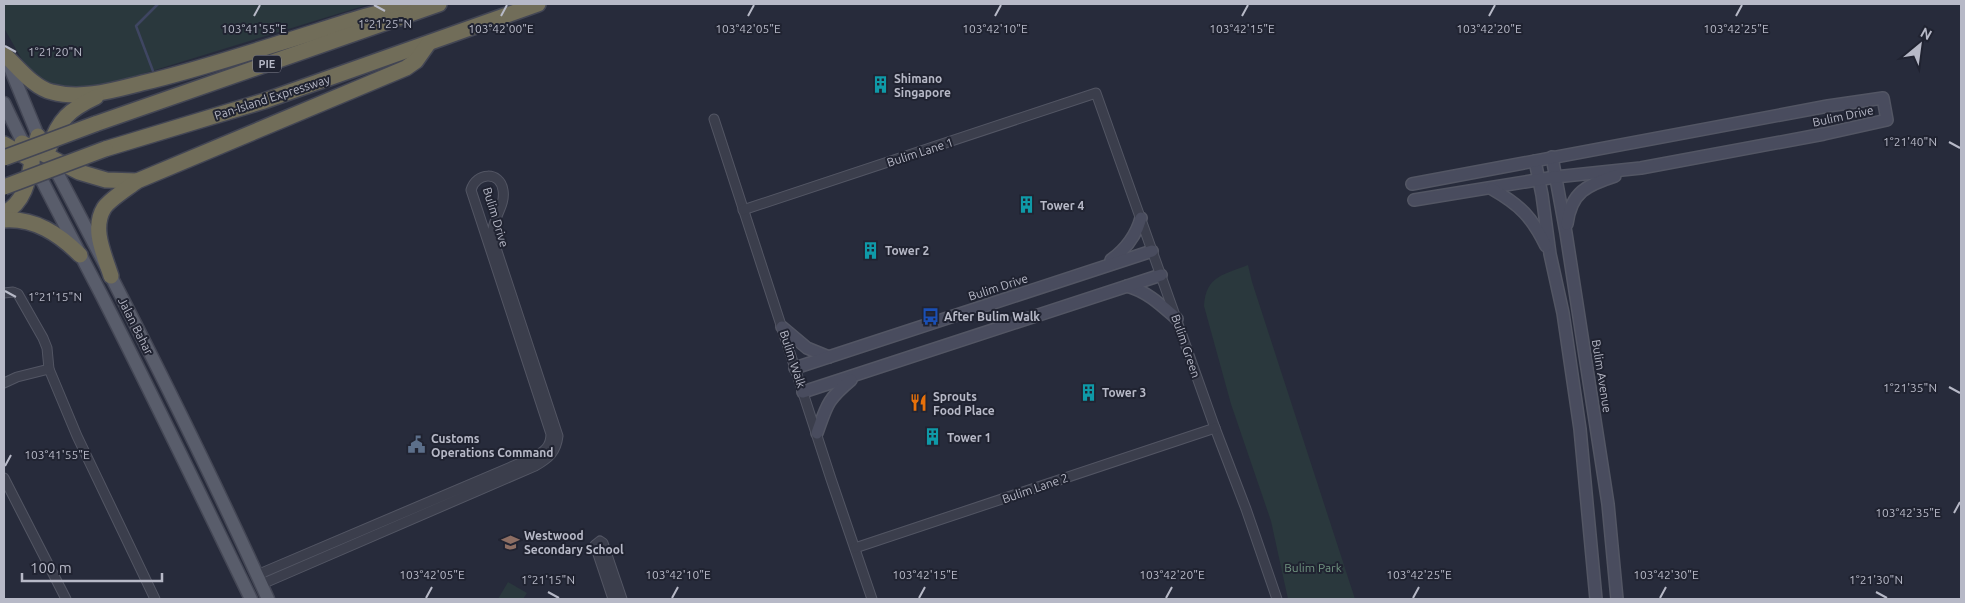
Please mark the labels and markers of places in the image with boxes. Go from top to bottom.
place label: Shimano Singapore [894,72,951,99]
building icon: Shimano Singapore [870,75,890,95]
building icon: Tower 4 [1016,195,1036,215]
place label: Tower 4 [1040,199,1084,212]
building icon: Tower 2 [861,240,881,260]
place label: Tower 2 [885,244,929,257]
bus stop icon: After Bulim Walk [920,306,940,326]
place label: After Bulim Walk [944,310,1040,323]
building icon: Tower 3 [1078,382,1098,402]
place label: Tower 3 [1102,386,1146,399]
place label: Sprouts Food Place [933,390,995,417]
restaurant icon: Sprouts Food Place [909,393,929,413]
building icon: Tower 1 [923,427,943,447]
place label: Tower 1 [947,431,991,444]
place label: Customs Operations Command [431,432,553,459]
public building icon: Customs Operations Command [407,435,427,455]
place label: Westwood Secondary School [524,529,624,556]
school or university icon: Westwood Secondary School [500,532,520,552]

